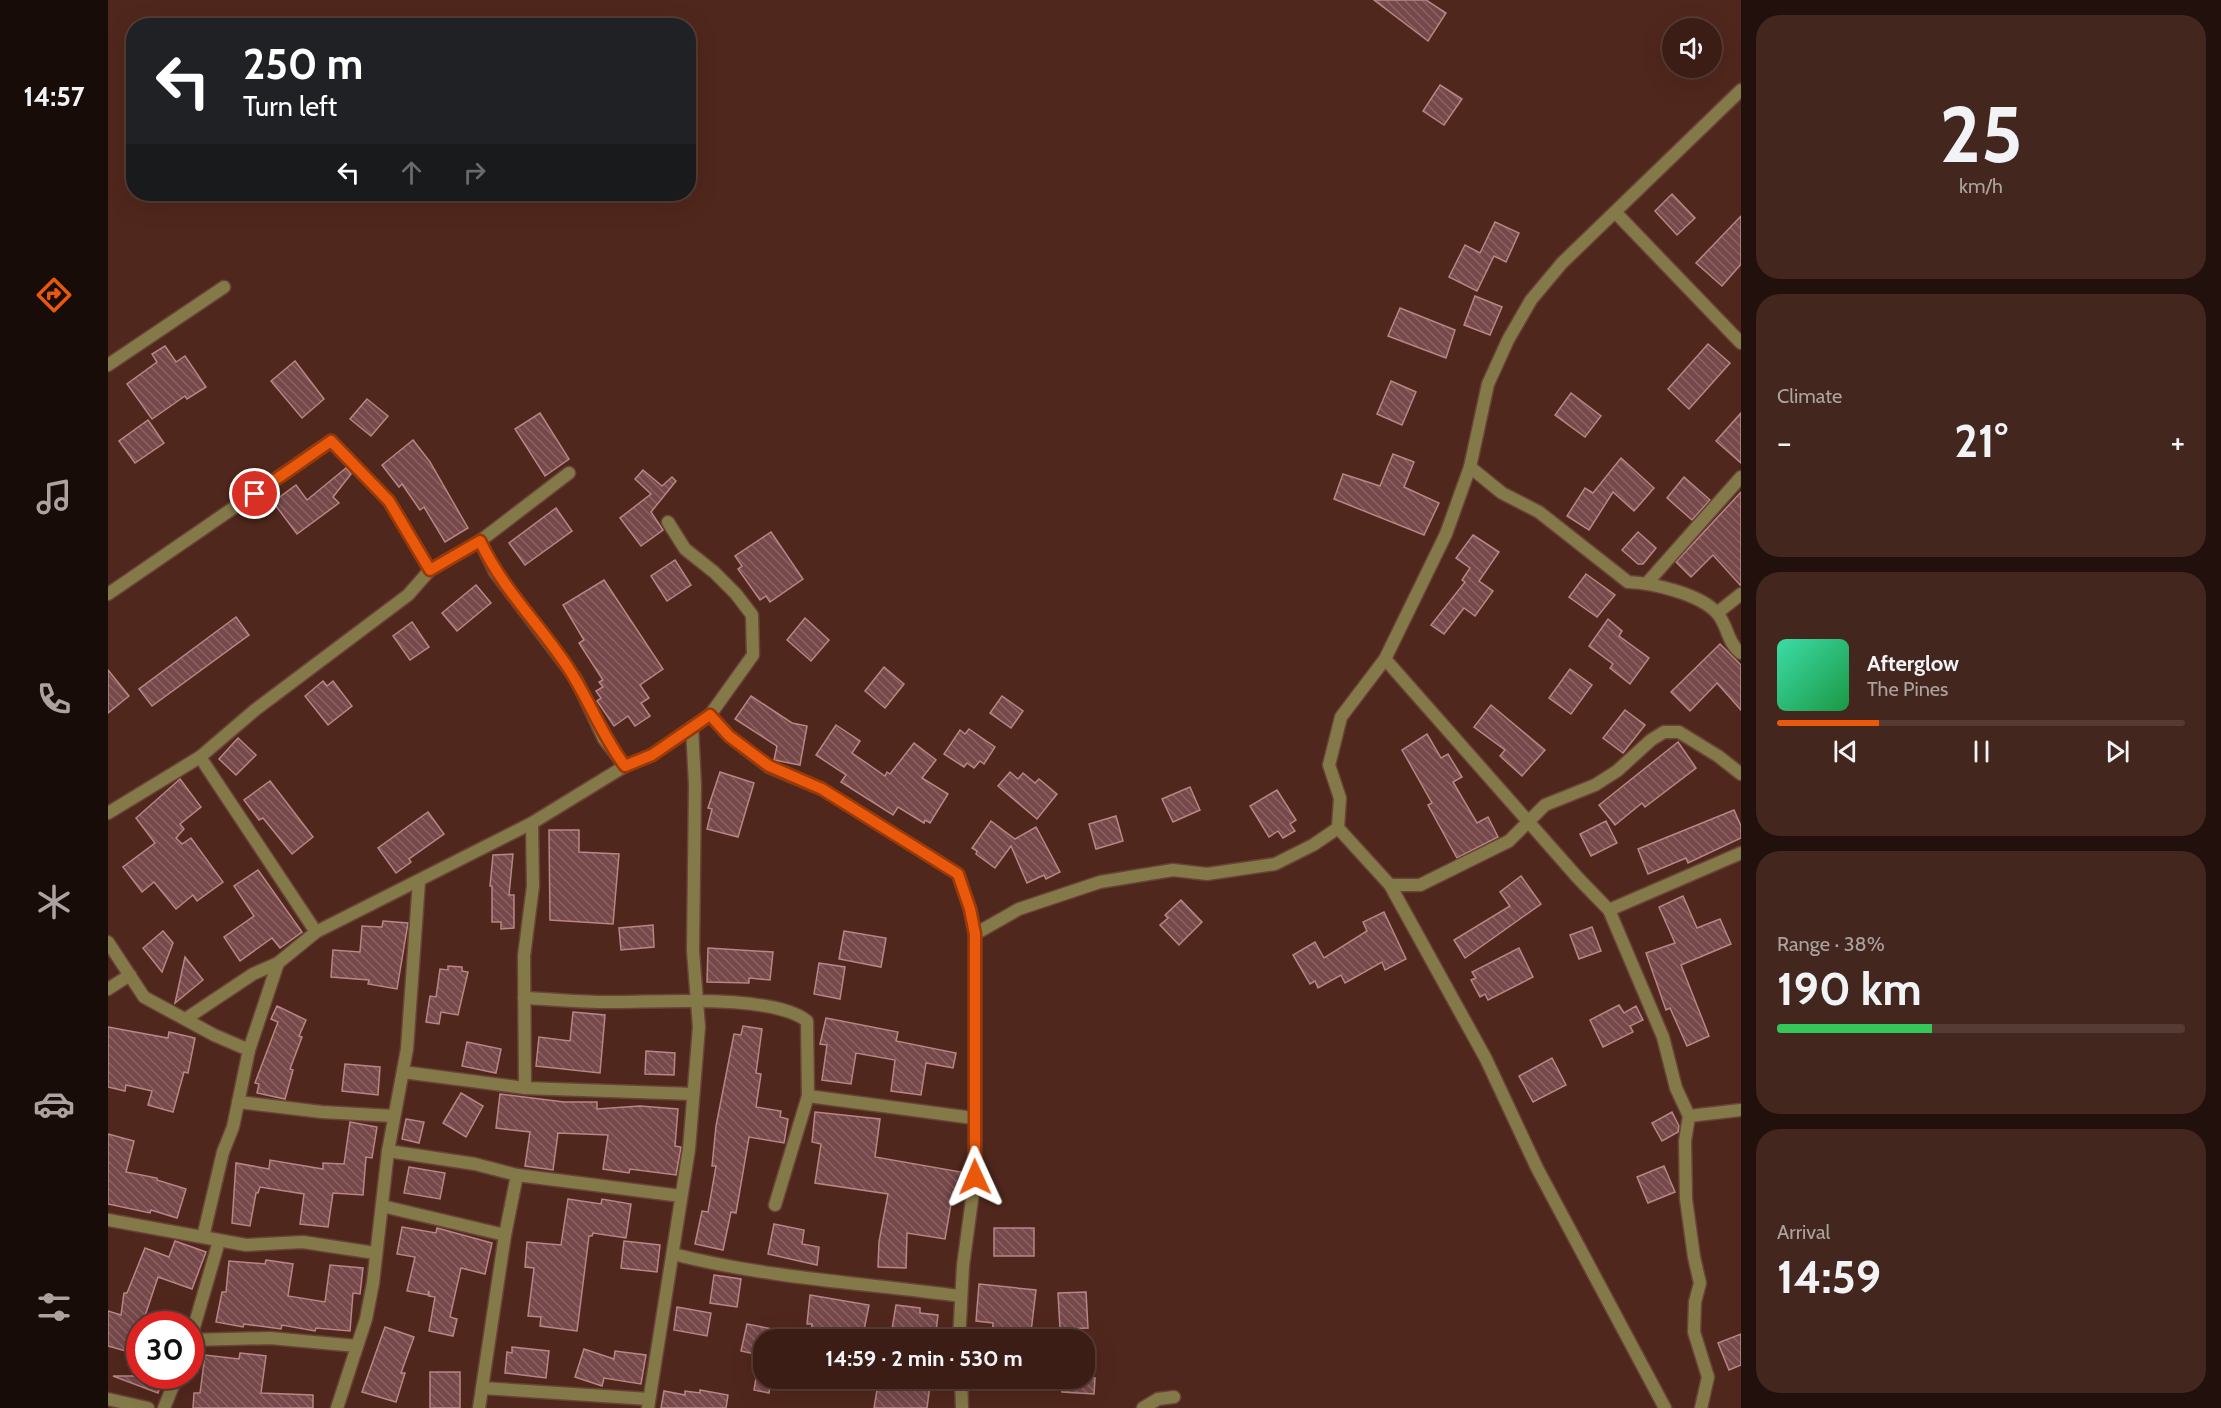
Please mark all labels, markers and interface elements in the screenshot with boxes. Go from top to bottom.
map controls [1662,18,1722,78]
button: sound [1662,18,1722,78]
text: 250 m [243,38,363,90]
icon: left [144,42,222,120]
text: 14:57 [24,80,85,113]
text: 25 [1939,87,2023,182]
text: Turn left [243,90,337,123]
icon: left [332,156,365,189]
icon: ahead [395,156,428,189]
icon: right [458,156,491,189]
text: km/h [1959,174,2003,198]
icon: directions [33,274,75,316]
text: Climate [1777,384,1842,408]
text: 21° [1954,414,2008,468]
text: − [1777,422,1792,462]
text: + [2170,422,2185,462]
pin [229,468,280,519]
icon: music [33,476,75,518]
icon: arrive [238,477,271,510]
text: Afterglow [1867,650,1959,677]
text: The Pines [1867,677,1948,701]
icon: phone [33,678,75,720]
icon: previous [1829,735,1862,768]
icon: pause [1965,735,1998,768]
icon: next [2101,735,2134,768]
icon: climate [33,881,75,923]
text: Range · 38% [1777,932,1885,956]
text: 190 km [1777,962,1922,1016]
icon: car [33,1083,75,1125]
position arrow [943,1145,1007,1209]
text: Arrival [1777,1220,1830,1244]
text: 14:59 [1777,1250,1881,1304]
icon: filters [33,1286,75,1328]
speed limit sign: 30 [126,1311,204,1389]
text: 14:59 · 2 min · 530 m [825,1345,1023,1372]

